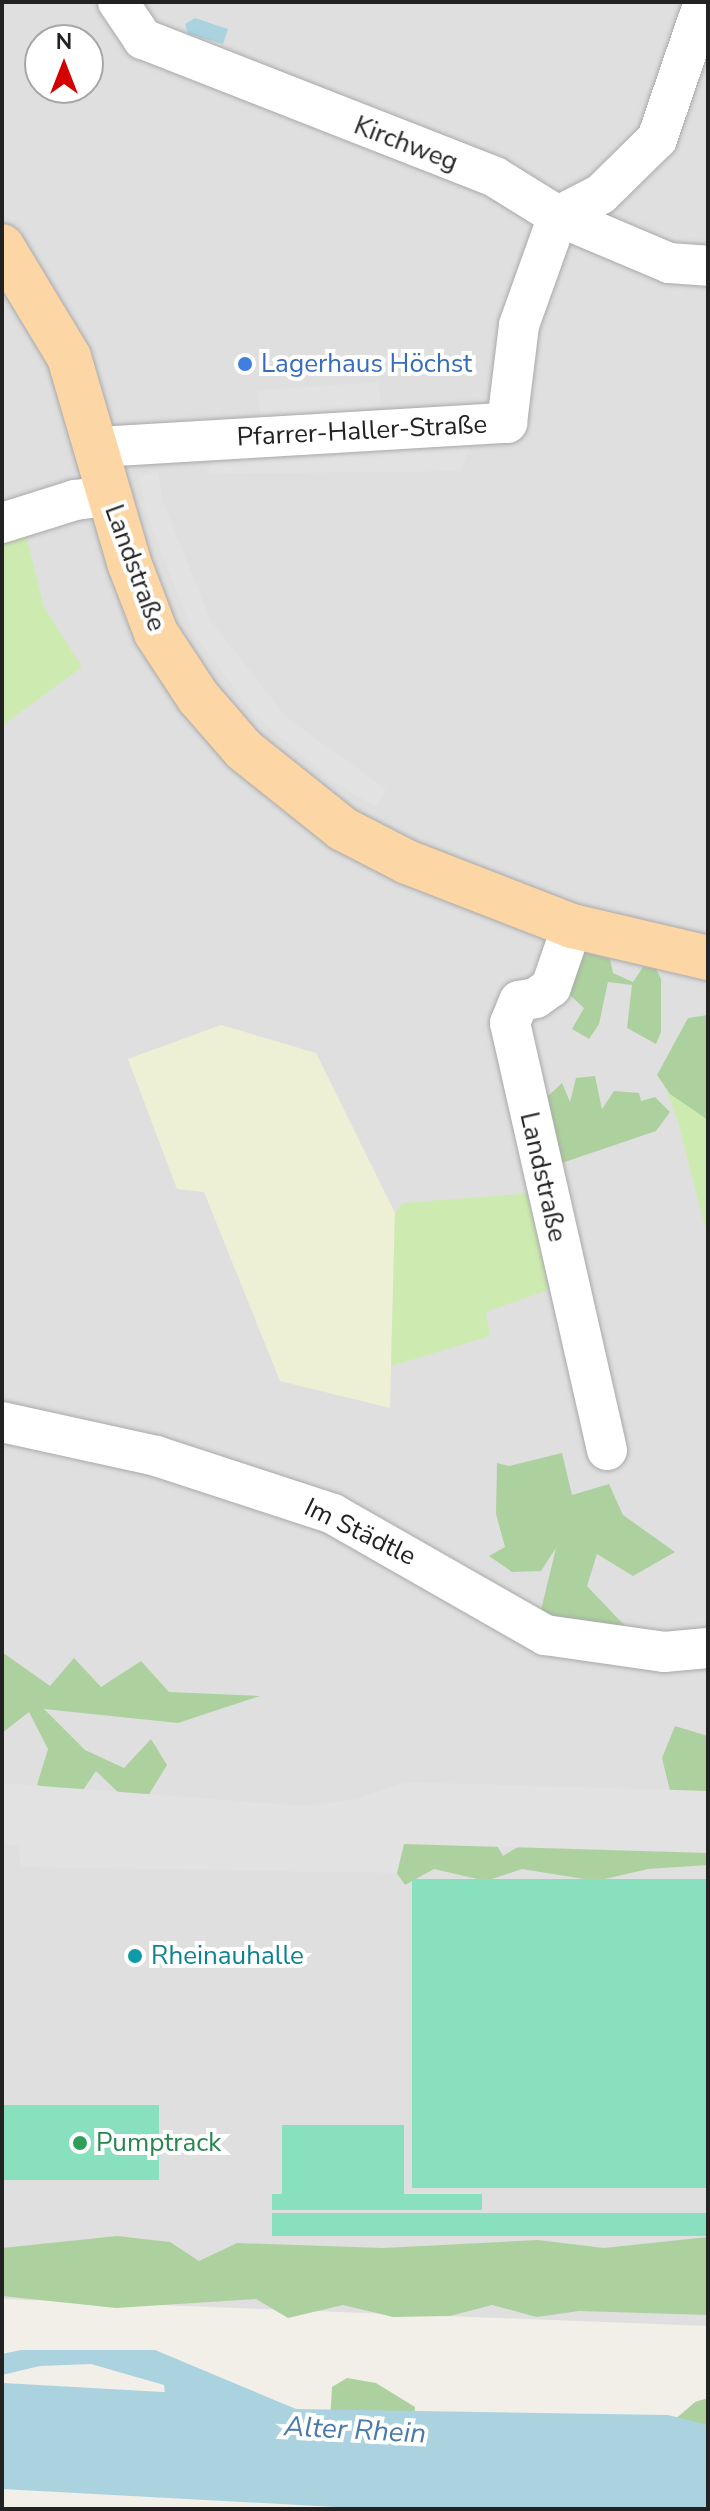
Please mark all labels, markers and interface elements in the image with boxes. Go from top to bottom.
north arrow [24,24,104,104]
text: N [56,27,72,57]
street label: Kirchweg [350,110,462,178]
place label: Lagerhaus Höchst [261,348,472,380]
marker: Lagerhaus Höchst [236,355,254,373]
street label: Pfarrer-Haller-Straße [236,409,488,453]
street label: Landstraße [98,501,172,635]
street label: Landstraße [513,1109,573,1245]
street label: Im Städtle [299,1492,421,1572]
place label: Rheinauhalle [151,1940,304,1972]
marker: Rheinauhalle [126,1947,144,1965]
place label: Pumptrack [96,2127,221,2159]
marker: Pumptrack [71,2134,89,2152]
water label: Alter Rhein [283,2410,427,2450]

